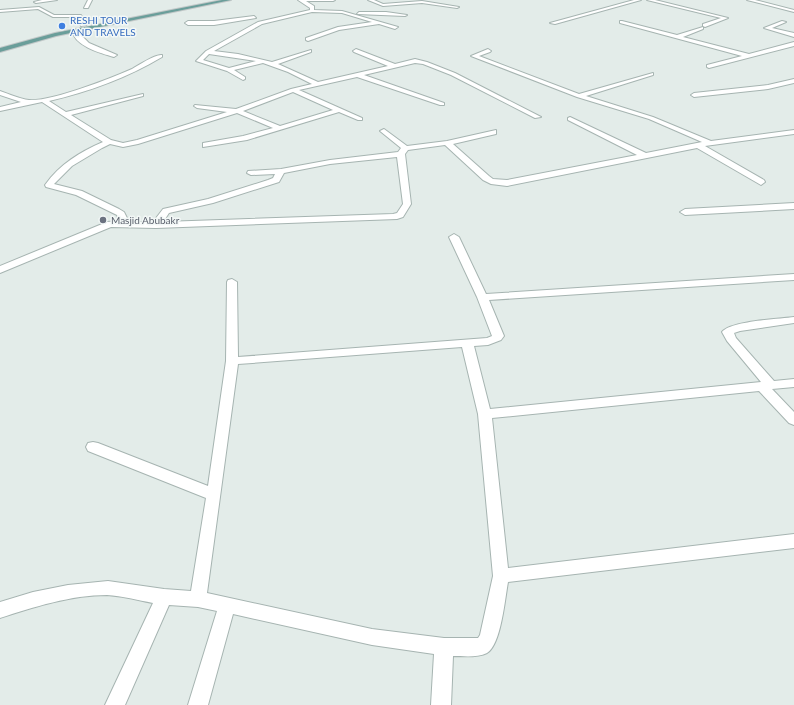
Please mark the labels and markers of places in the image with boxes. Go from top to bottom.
place label: RESHI TOUR AND TRAVELS [70,14,136,38]
marker: RESHI TOUR AND TRAVELS [57,21,67,31]
place label: Masjid Abubakr [111,214,180,226]
marker: Masjid Abubakr [98,215,108,225]

